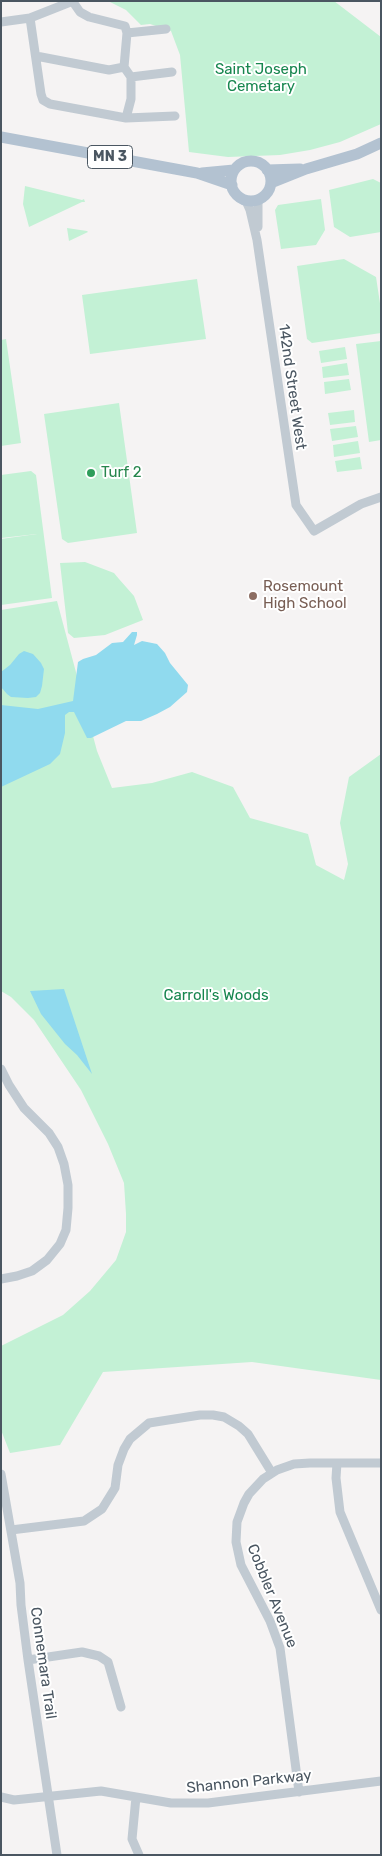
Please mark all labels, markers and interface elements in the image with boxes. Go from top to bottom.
park label: Saint Joseph Cemetary [215,61,307,96]
road number: MN 3 [88,146,132,168]
street label: 142nd Street West [274,323,310,451]
place label: Turf 2 [101,464,141,482]
marker: Turf 2 [85,467,97,479]
place label: Rosemount High School [263,578,347,613]
marker: Rosemount High School [247,590,259,602]
park label: Carroll's Woods [163,987,269,1005]
street label: Cobbler Avenue [243,1541,301,1651]
street label: Connemara Trail [26,1606,60,1720]
street label: Shannon Parkway [186,1766,312,1798]

